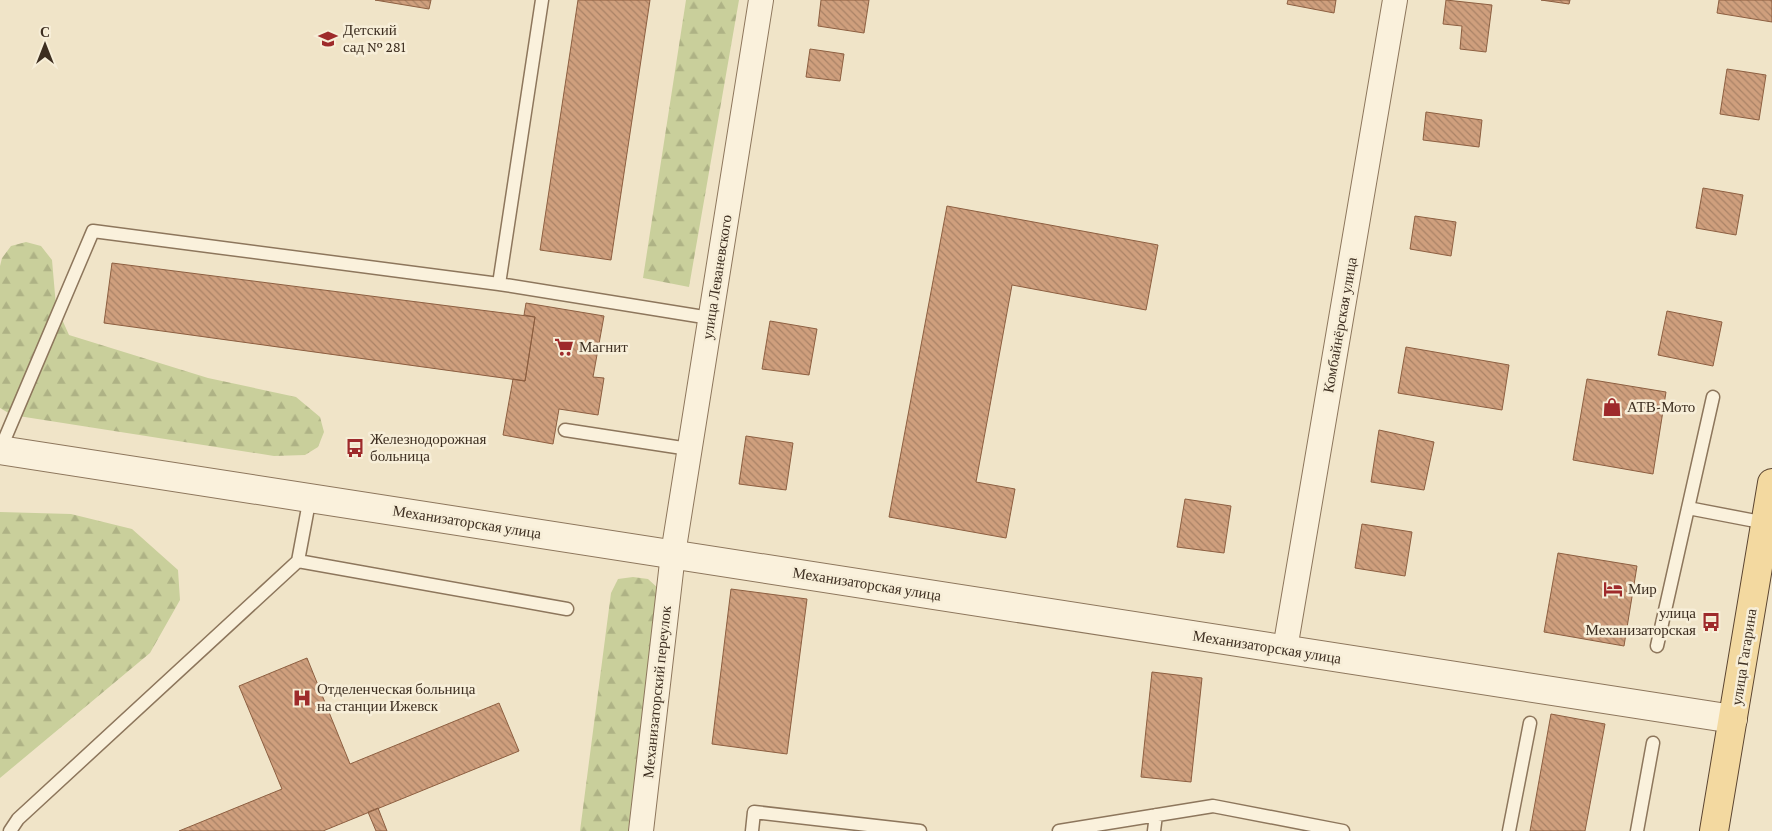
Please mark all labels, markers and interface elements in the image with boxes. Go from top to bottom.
north arrow [20,20,70,70]
place label: Детский сад № 281 [343,22,406,55]
text: С [40,24,50,40]
school or university icon: Детский сад № 281 [317,28,339,50]
street label: улица Леваневского [699,214,735,340]
street label: Комбайнёрская улица [1320,256,1360,394]
supermarket icon: Магнит [553,336,575,358]
place label: Магнит [579,339,628,355]
shop icon: АТВ-Мото [1601,396,1623,418]
place label: АТВ-Мото [1627,399,1695,415]
place label: Железнодорожная больница [370,431,486,464]
bus stop icon: Железнодорожная больница [344,437,366,459]
street label: Механизаторская улица [392,502,543,542]
street label: Механизаторская улица [792,564,943,604]
hotel icon: Мир [1602,578,1624,600]
place label: Мир [1628,581,1657,597]
street label: Механизаторский переулок [640,604,674,779]
place label: улица Механизаторская [1586,605,1696,638]
street label: улица Гагарина [1728,607,1760,707]
bus stop icon: улица Механизаторская [1700,611,1722,633]
street label: Механизаторская улица [1192,627,1343,667]
place label: Отделенческая больница на станции Ижевск [317,681,476,714]
hospital icon: Отделенческая больница на станции Ижевск [291,687,313,709]

